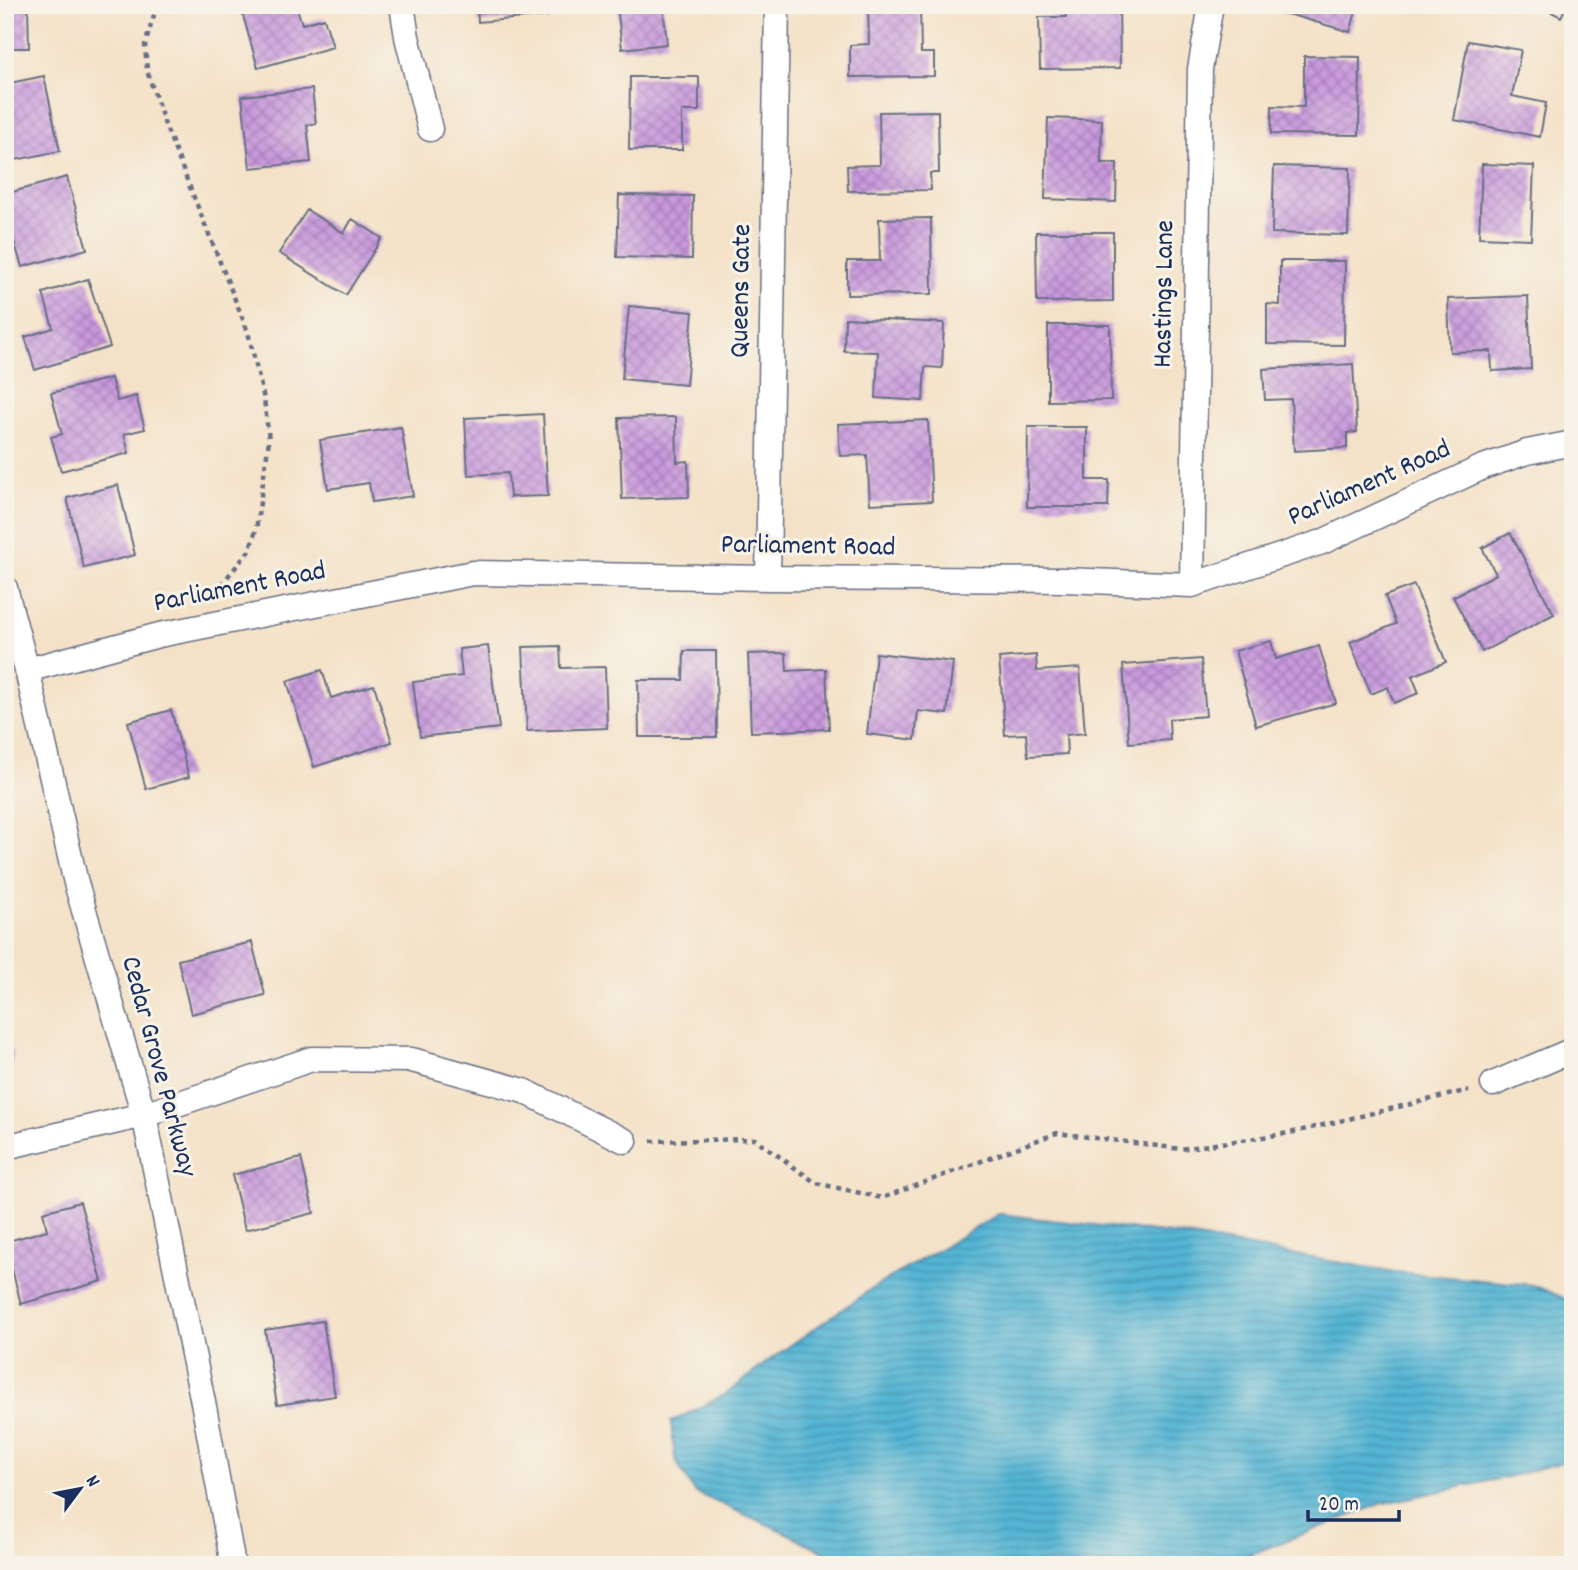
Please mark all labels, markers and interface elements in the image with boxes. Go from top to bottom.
street label: Hastings Lane [1145,220,1187,368]
street label: Queens Gate [722,224,764,358]
street label: Parliament Road [1282,431,1458,539]
street label: Parliament Road [720,526,896,570]
street label: Parliament Road [150,553,330,625]
street label: Cedar Grove Parkway [108,952,206,1182]
north arrow [46,1454,116,1524]
text: N [78,1471,105,1493]
scale bar [1308,1479,1400,1523]
text: 20 m [1319,1491,1359,1521]

